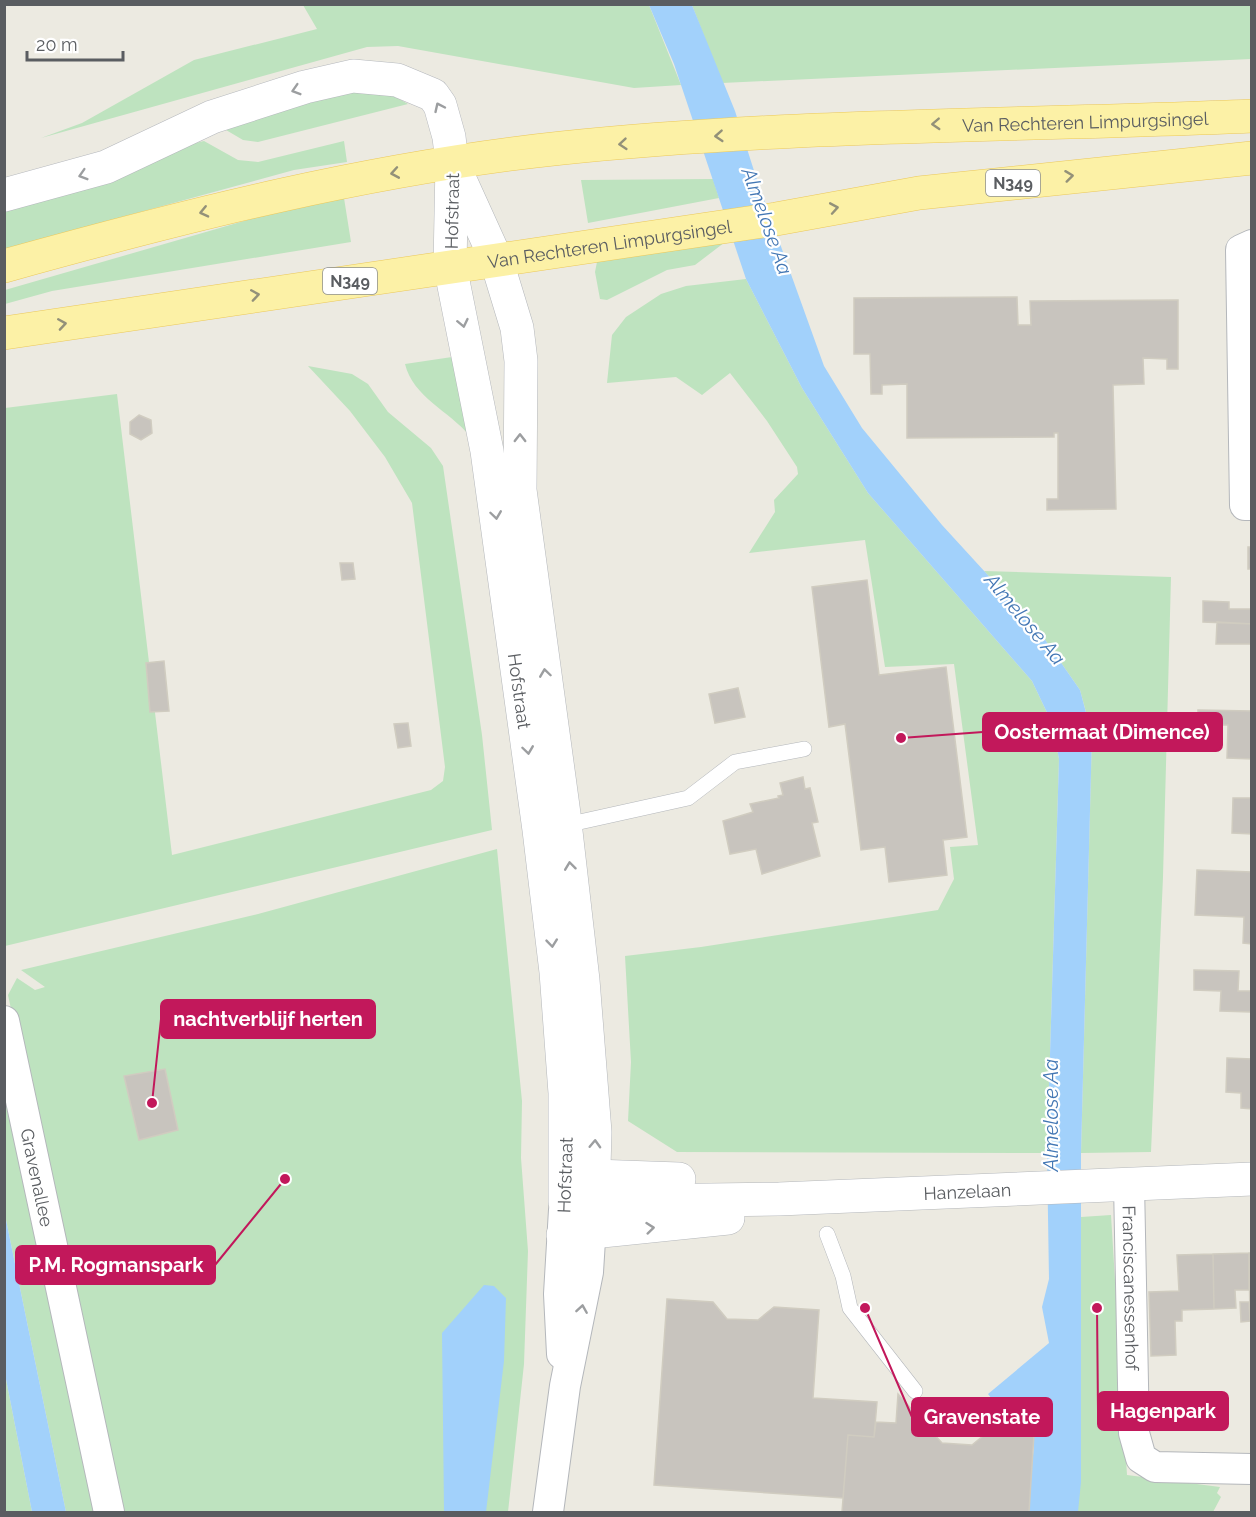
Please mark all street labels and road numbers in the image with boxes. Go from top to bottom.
street label: Van Rechteren Limpurgsingel [962,107,1209,136]
road number: N349 [986,170,1040,196]
street label: Hofstraat [441,173,463,249]
street label: Van Rechteren Limpurgsingel [486,215,733,272]
road number: N349 [323,268,377,294]
street label: Hofstraat [504,652,536,730]
street label: Gravenallee [17,1126,58,1229]
street label: Hofstraat [553,1137,577,1213]
street label: Hanzelaan [923,1179,1012,1203]
street label: Franciscanessenhof [1119,1205,1143,1372]

